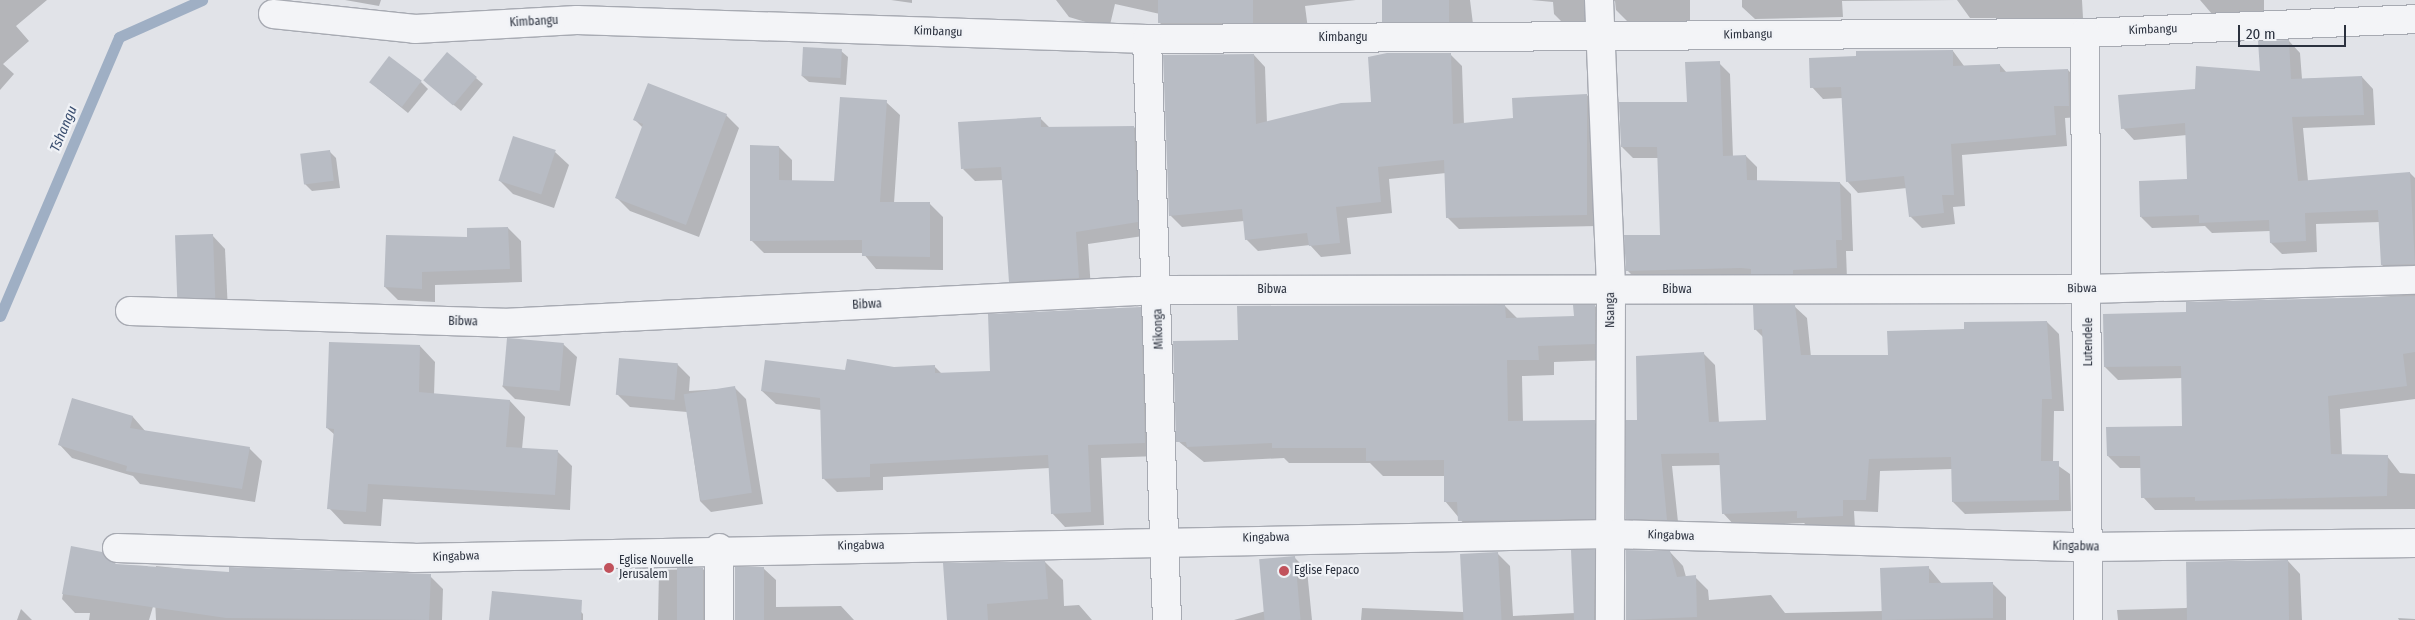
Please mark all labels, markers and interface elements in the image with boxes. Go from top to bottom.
street label: Kimbangu [509,14,559,30]
scale bar [2240,15,2348,47]
street label: Kimbangu [2128,22,2178,38]
street label: Kimbangu [913,24,963,40]
text: 20 m [2246,25,2276,43]
street label: Kimbangu [1723,27,1773,43]
street label: Kimbangu [1319,31,1367,45]
water label: Tshangu [47,104,81,154]
street label: Bibwa [2067,282,2097,296]
street label: Bibwa [1257,283,1287,297]
street label: Bibwa [1662,283,1692,297]
street label: Nsanga [1604,292,1618,328]
street label: Bibwa [852,297,882,313]
street label: Mikonga [1151,308,1167,350]
street label: Bibwa [448,315,478,329]
street label: Lutendele [2082,318,2096,366]
street label: Kingabwa [1647,528,1695,544]
street label: Kingabwa [1242,530,1290,546]
street label: Kingabwa [837,538,885,554]
street label: Kingabwa [2052,539,2100,555]
street label: Kingabwa [432,549,480,565]
place label: Eglise Nouvelle Jerusalem [619,554,693,582]
marker: Eglise Nouvelle Jerusalem [603,562,615,574]
place label: Eglise Fepaco [1294,564,1359,578]
marker: Eglise Fepaco [1278,565,1290,577]

